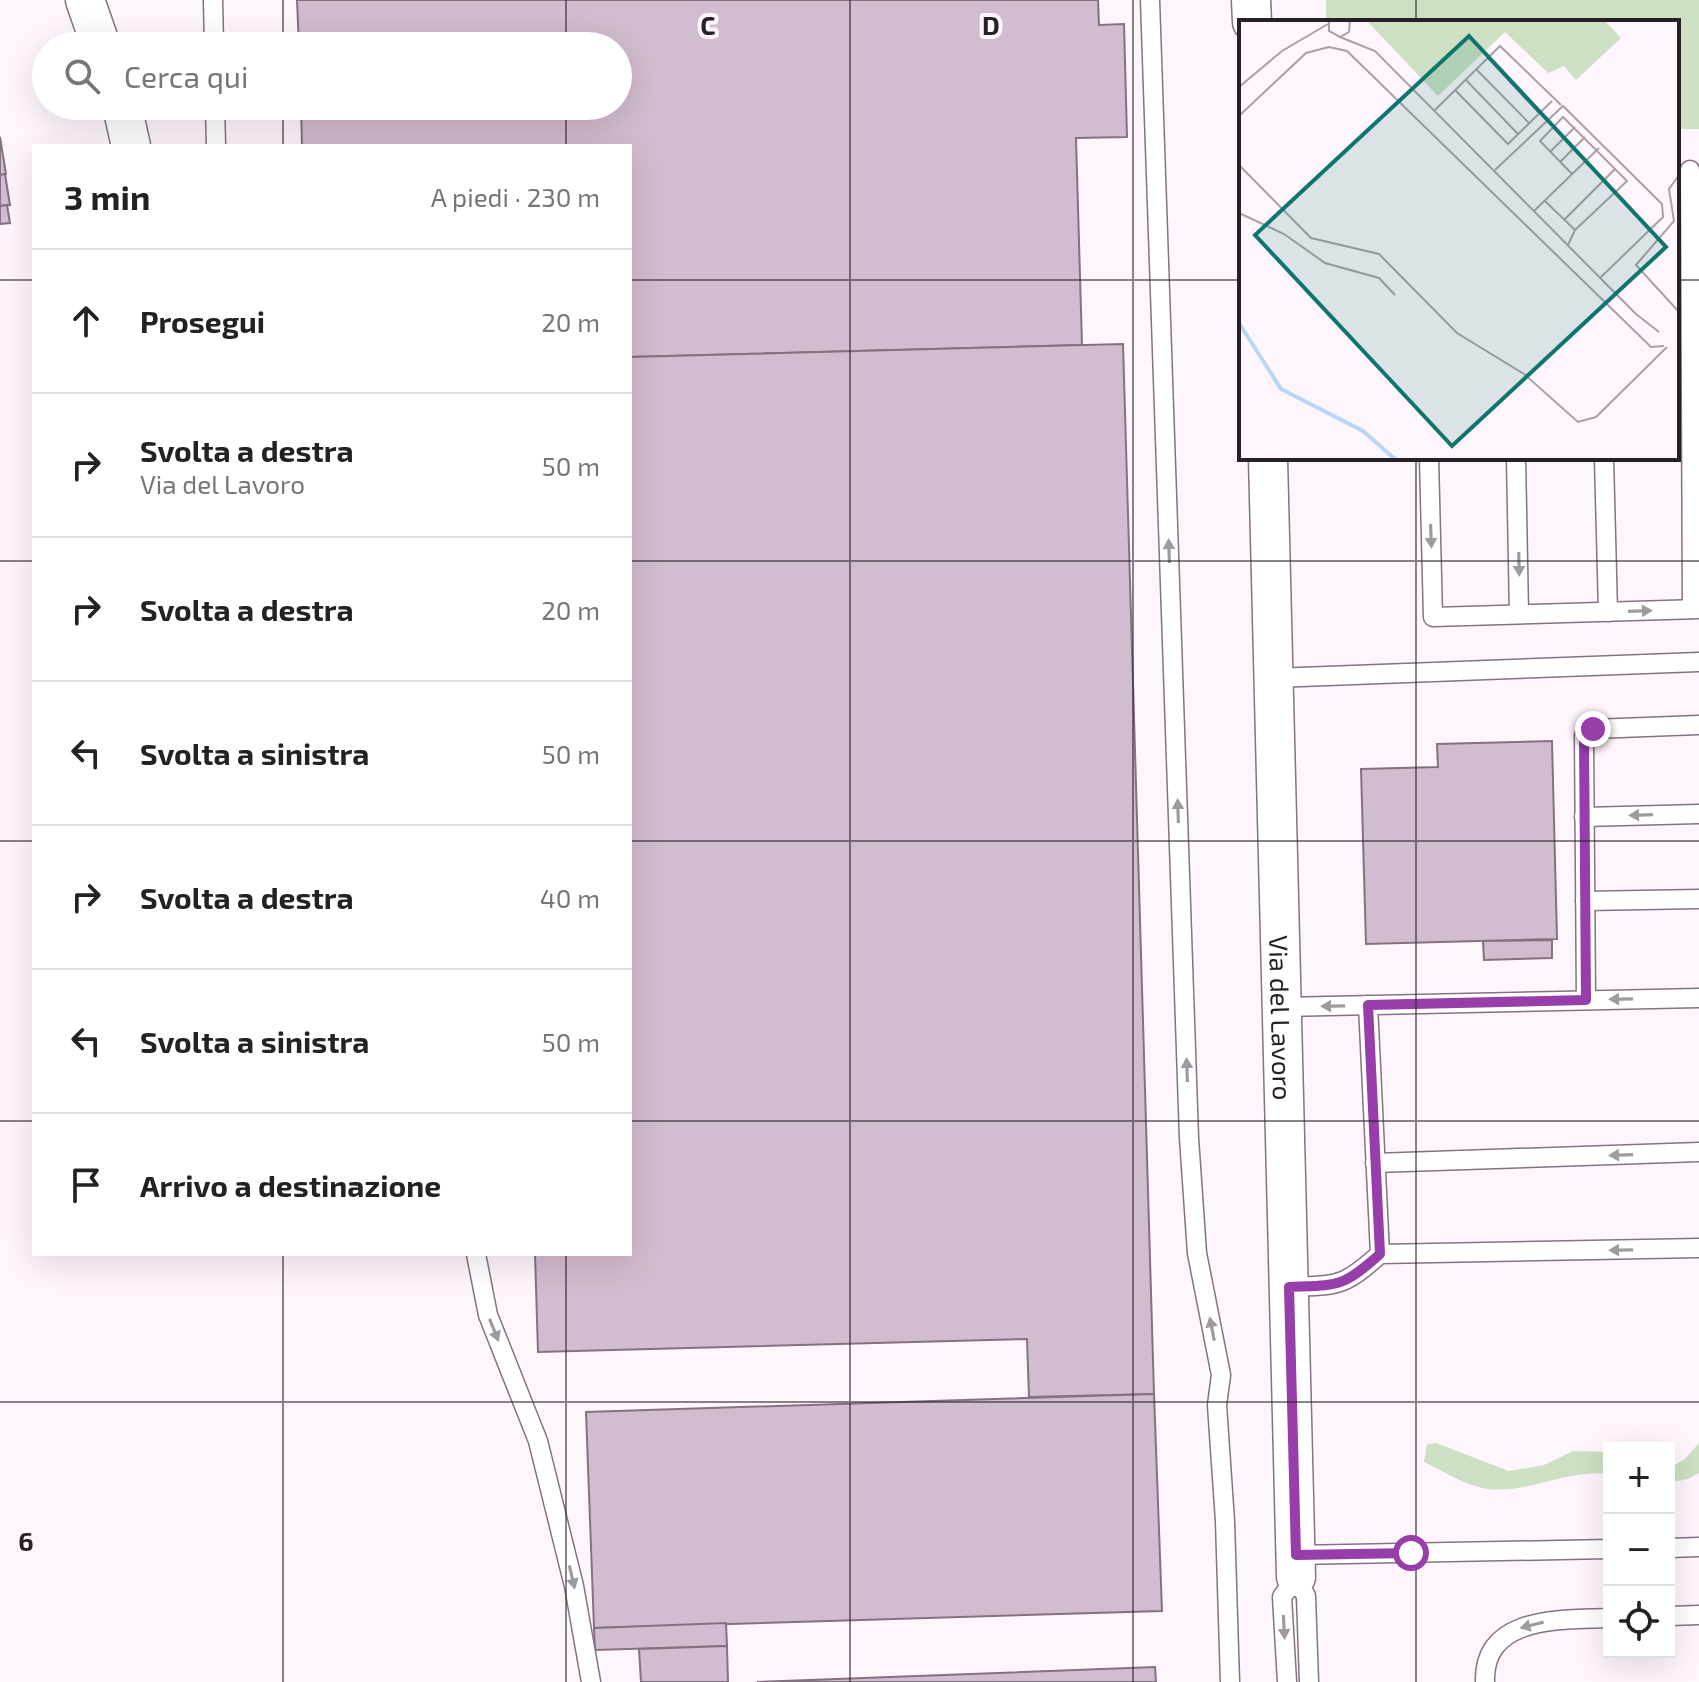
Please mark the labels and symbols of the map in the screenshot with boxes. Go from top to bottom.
text: C [700,9,716,40]
text: D [982,9,1000,40]
inset map [1239,20,1679,460]
one-way arrow [1424,524,1437,549]
one-way arrow [1163,538,1176,563]
one-way arrow [1512,552,1525,577]
one-way arrow [1628,605,1653,617]
route end [1575,711,1611,747]
one-way arrow [1172,798,1184,823]
one-way arrow [1628,809,1653,822]
street label: Via del Lavoro [1264,935,1300,1101]
one-way arrow [1608,993,1633,1006]
one-way arrow [1320,1000,1345,1012]
one-way arrow [1180,1057,1193,1082]
one-way arrow [1608,1148,1633,1161]
one-way arrow [1608,1243,1633,1256]
one-way arrow [1205,1316,1217,1341]
one-way arrow [488,1318,501,1342]
text: 6 [18,1525,34,1556]
route start [1393,1535,1429,1571]
one-way arrow [566,1565,578,1590]
one-way arrow [1278,1615,1291,1640]
one-way arrow [1519,1619,1544,1632]

